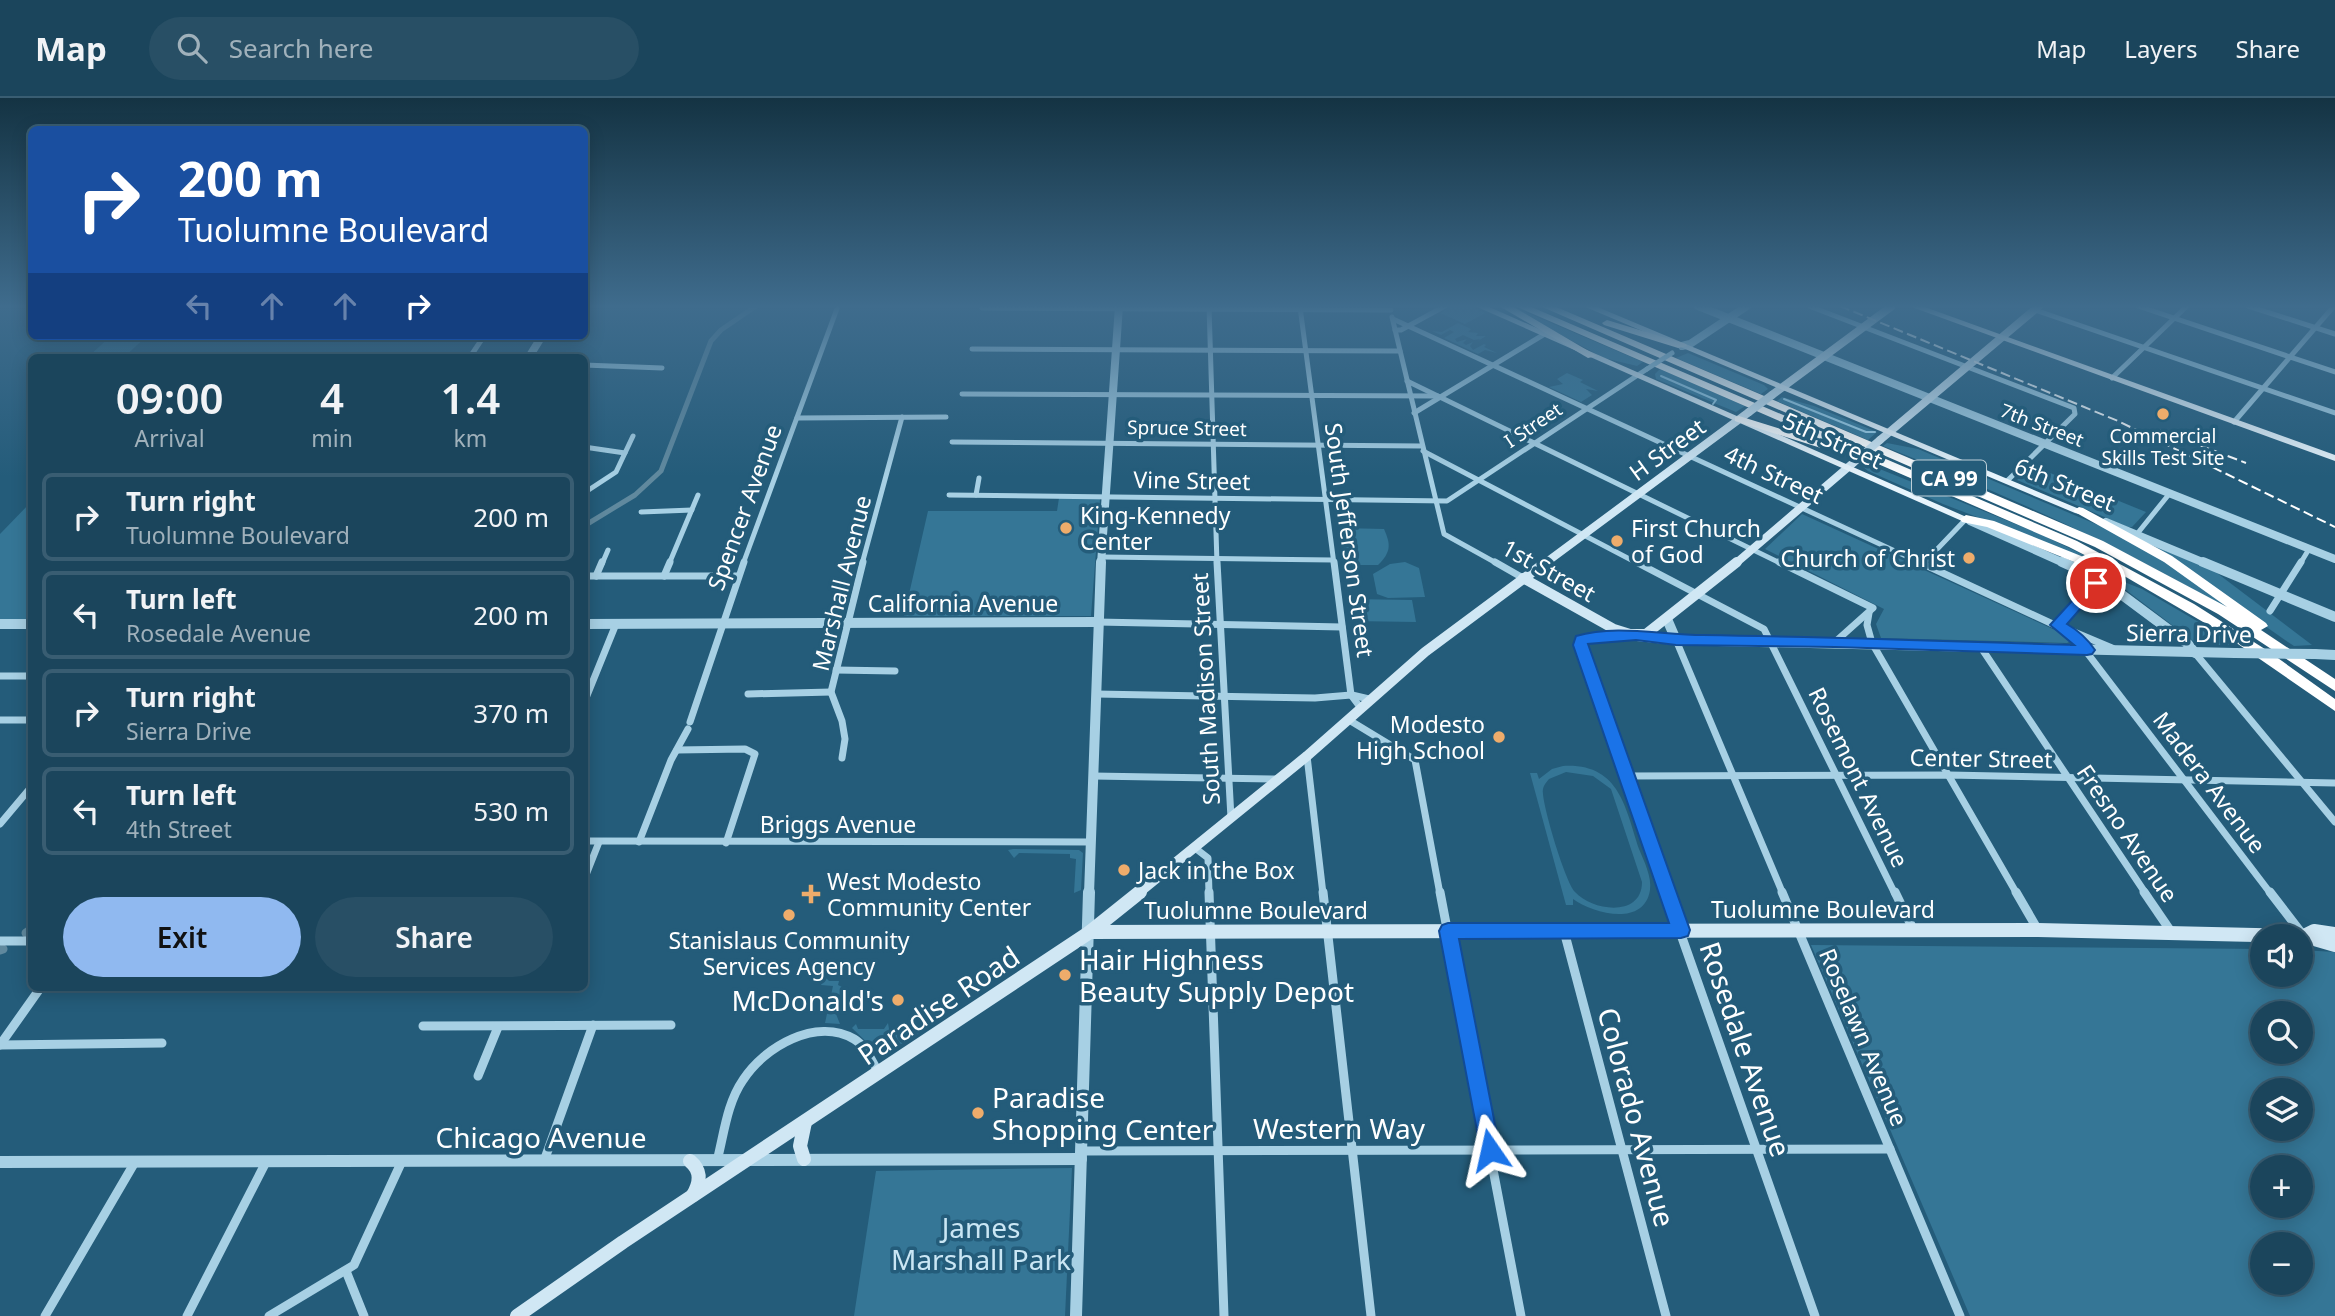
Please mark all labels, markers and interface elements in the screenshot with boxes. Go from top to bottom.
search box [149,17,639,80]
text: Map [35,26,107,71]
icon: search [173,29,211,67]
text: Search here [229,30,373,66]
text: Map [2036,32,2086,65]
text: Layers [2124,32,2198,65]
text: Share [2236,32,2300,65]
text: 200 m [178,145,323,211]
icon: right [63,154,154,245]
text: Tuolumne Boulevard [178,208,490,251]
icon: left [180,287,218,325]
icon: ahead [253,287,291,325]
icon: ahead [326,287,364,325]
icon: right [399,287,437,325]
text: 09:00 [116,369,223,426]
text: 4 [320,369,344,426]
text: 1.4 [441,369,500,426]
street label: I Street [1499,396,1567,454]
street label: 7th Street [1997,397,2088,453]
street label: 5th Street [1778,404,1888,476]
marker: Commercial Skills Test Site [2155,406,2171,422]
street label: H Street [1622,410,1712,488]
street label: Spruce Street [1127,414,1247,442]
street label: Spencer Avenue [699,420,789,594]
street label: South Jefferson Street [1318,421,1382,659]
text: Arrival [135,422,205,454]
text: min [311,422,353,454]
text: km [454,422,487,454]
place label: Commercial Skills Test Site [2101,423,2225,471]
street label: 4th Street [1719,437,1829,511]
street label: 6th Street [2010,449,2120,519]
road number: CA 99 [1912,460,1986,496]
street label: Vine Street [1133,463,1251,497]
text: Turn right [126,483,256,519]
street label: Marshall Avenue [804,492,878,674]
icon: right [67,498,105,536]
text: 200 m [473,499,549,535]
place label: King-Kennedy Center [1080,499,1231,557]
place label: First Church of God [1631,512,1761,570]
text: Tuolumne Boulevard [126,519,350,551]
marker: King-Kennedy Center [1058,520,1074,536]
street label: 1st Street [1496,531,1602,609]
marker: First Church of God [1609,533,1625,549]
place label: Church of Christ [1780,542,1955,574]
marker: Church of Christ [1961,550,1977,566]
pin [2066,553,2126,613]
icon: arrive [2077,564,2115,602]
street label: South Madison Street [1183,572,1227,806]
text: Turn left [126,581,237,617]
street label: California Avenue [868,587,1058,619]
icon: left [67,596,105,634]
text: 200 m [473,597,549,633]
street label: Sierra Drive [2126,616,2252,650]
text: Rosedale Avenue [126,617,311,649]
text: Turn right [126,679,256,715]
street label: Rosemont Avenue [1801,682,1917,872]
icon: right [67,694,105,732]
text: 370 m [473,695,549,731]
street label: Madera Avenue [2146,705,2274,859]
place label: Modesto High School [1356,708,1485,766]
text: Sierra Drive [126,715,252,747]
marker: Modesto High School [1491,729,1507,745]
street label: Center Street [1909,741,2053,775]
street label: Fresno Avenue [2070,758,2186,908]
text: Turn left [126,777,237,813]
icon: left [67,792,105,830]
text: 530 m [473,793,549,829]
street label: Briggs Avenue [760,808,916,840]
text: 4th Street [126,813,232,845]
place label: Jack in the Box [1136,854,1295,886]
marker: Jack in the Box [1116,862,1132,878]
place label: West Modesto Community Center [827,865,1032,923]
marker: West Modesto Community Center [801,884,821,904]
street label: Tuolumne Boulevard [1711,893,1935,925]
street label: Tuolumne Boulevard [1144,894,1368,926]
button: Exit [63,897,301,977]
button: Share [315,897,553,977]
marker: Stanislaus Community Services Agency [781,907,797,923]
place label: Stanislaus Community Services Agency [669,924,910,982]
map controls [2250,924,2313,1295]
button: sound [2250,924,2313,987]
street label: Rosedale Avenue [1691,936,1801,1162]
street label: Paradise Road [850,937,1026,1073]
place label: Hair Highness Beauty Supply Depot [1079,940,1354,1010]
street label: Roselawn Avenue [1812,943,1916,1131]
marker: Hair Highness Beauty Supply Depot [1057,967,1073,983]
place label: McDonald's [731,981,884,1019]
marker: McDonald's [890,992,906,1008]
button: search [2250,1001,2313,1064]
street label: Colorado Avenue [1589,1003,1685,1231]
place label: Paradise Shopping Center [992,1078,1214,1148]
button: layers [2250,1078,2313,1141]
marker: Paradise Shopping Center [970,1105,986,1121]
street label: Western Way [1253,1109,1426,1147]
position arrow [1453,1113,1527,1187]
street label: Chicago Avenue [435,1118,647,1156]
button: + [2250,1155,2313,1218]
park label: James Marshall Park [891,1208,1071,1278]
button: − [2250,1232,2313,1295]

